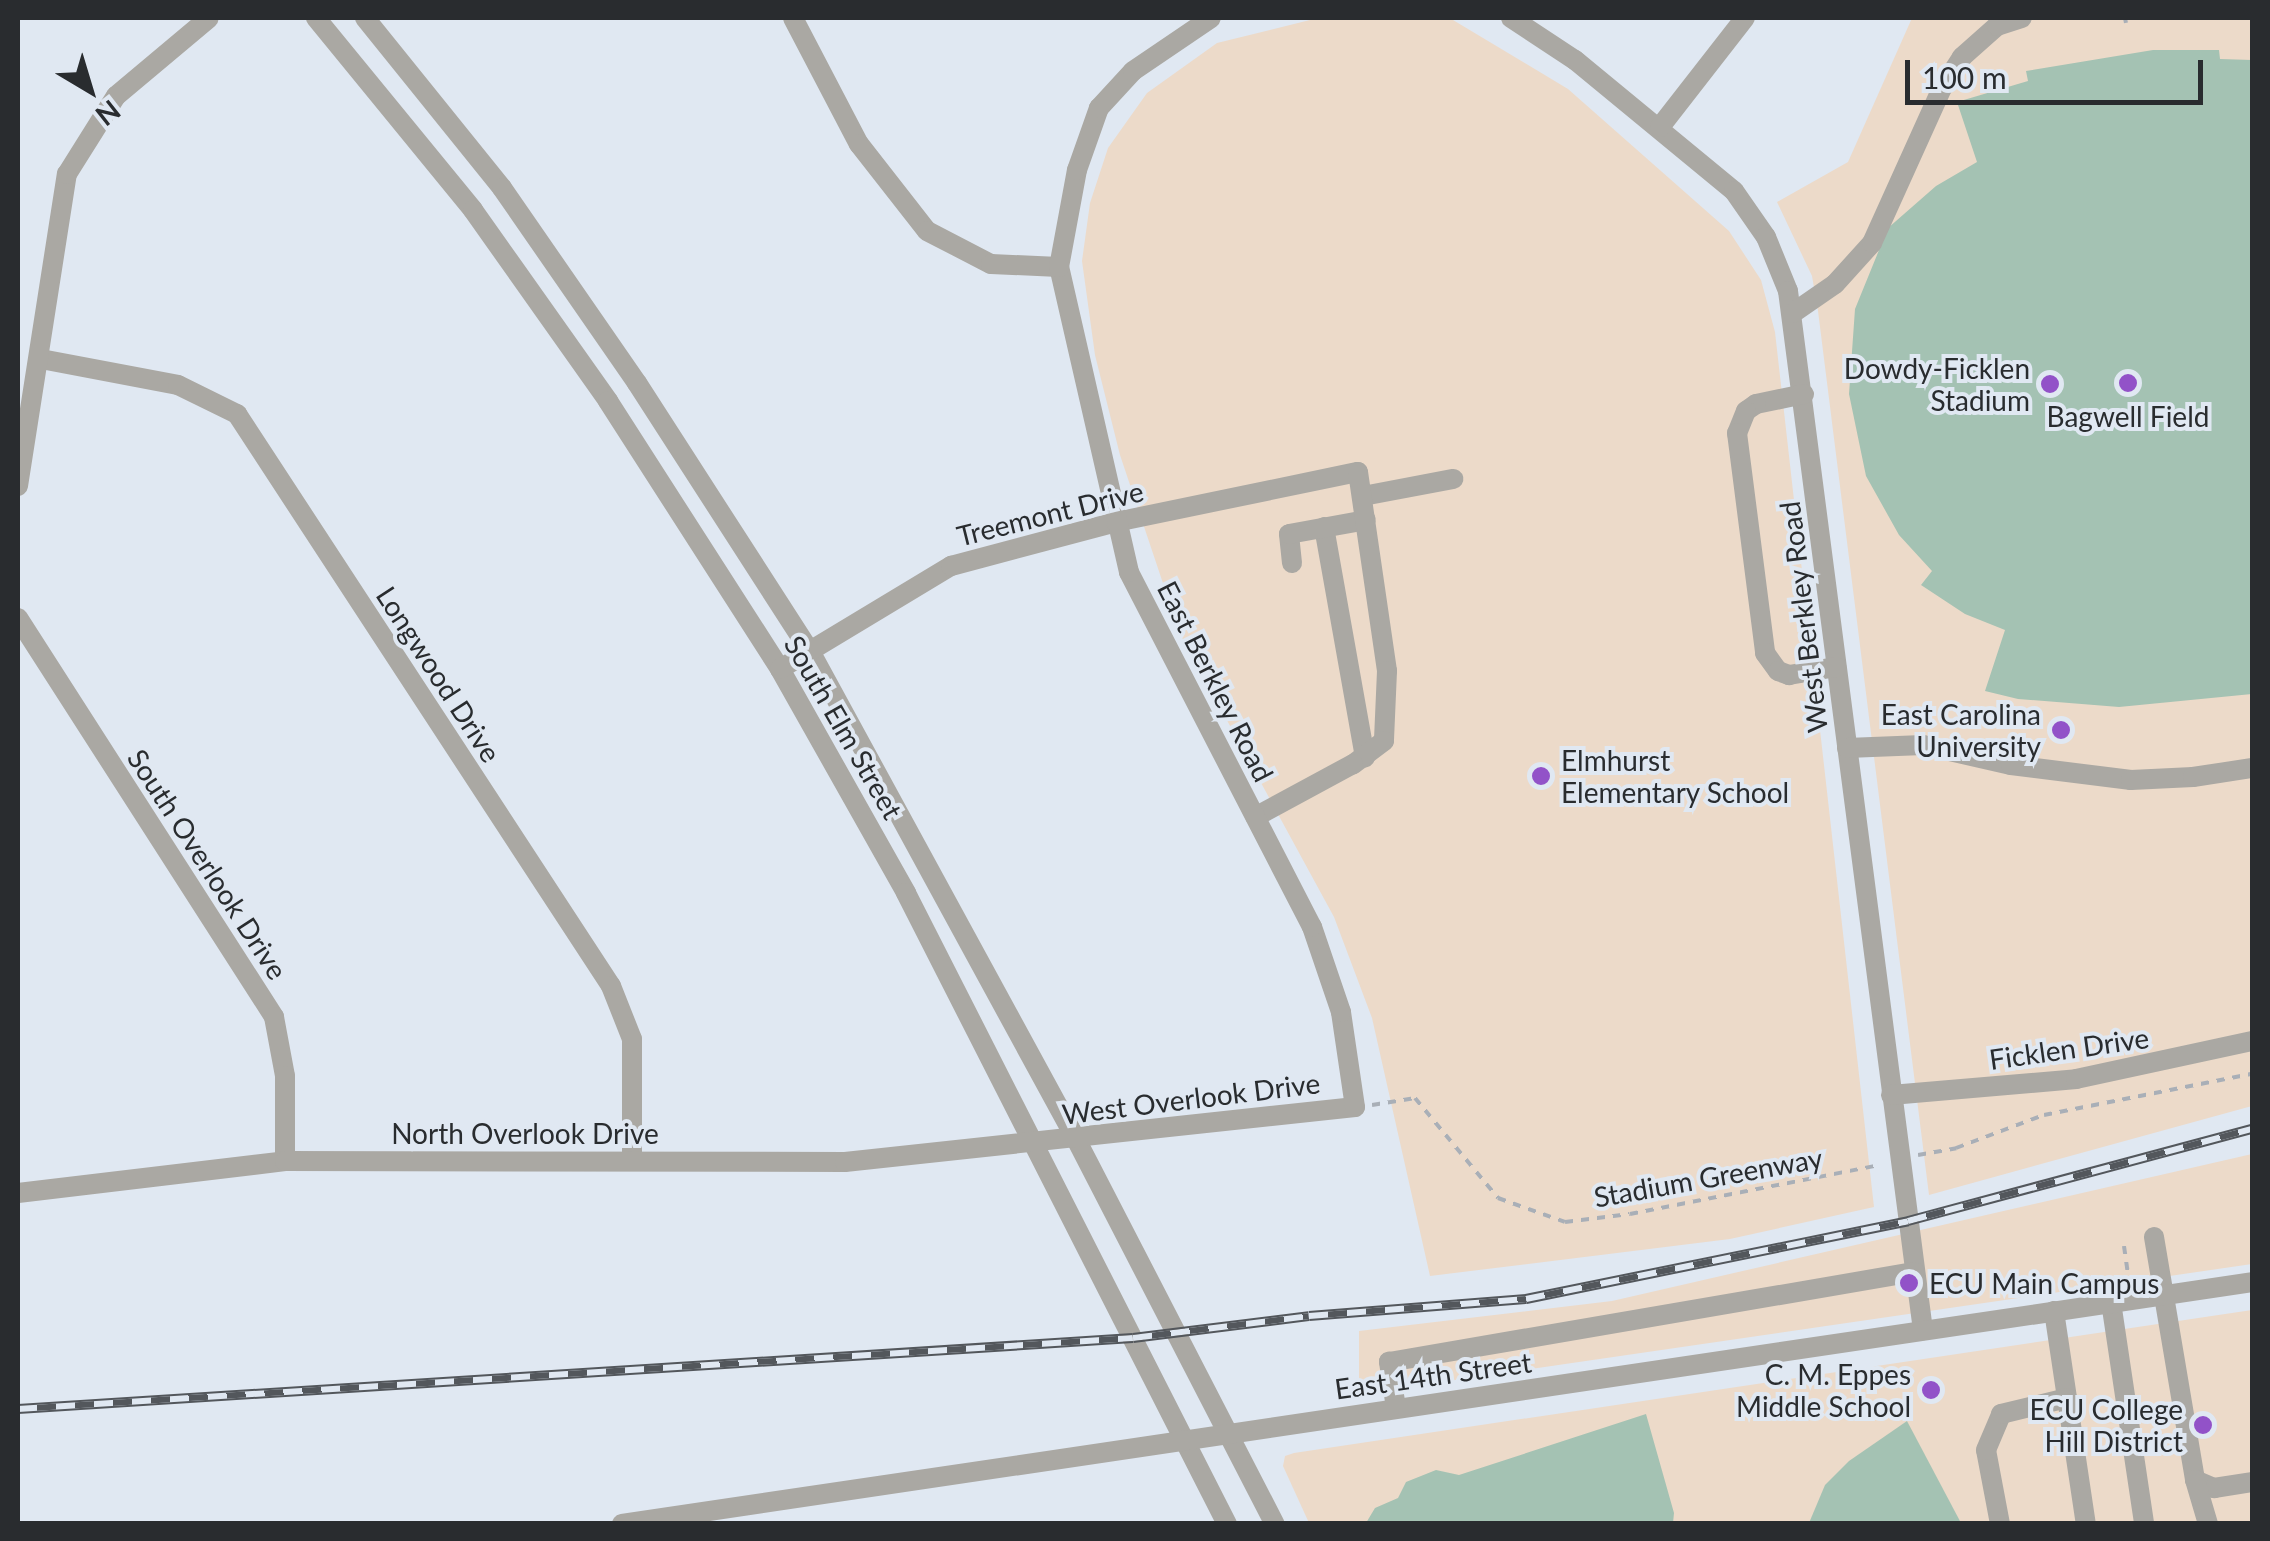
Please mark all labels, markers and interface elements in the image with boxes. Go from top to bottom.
north arrow [40,40,140,140]
scale bar [1910,40,2208,102]
text: 100 m [1922,59,2007,95]
text: N [90,94,127,134]
place label: Dowdy-Ficklen Stadium [1844,351,2030,417]
marker: Bagwell Field [2117,372,2139,394]
marker: Dowdy-Ficklen Stadium [2039,373,2061,395]
place label: Bagwell Field [2047,399,2209,433]
street label: Treemont Drive [953,474,1147,552]
street label: West Berkley Road [1772,499,1834,735]
street label: East Berkley Road [1151,575,1281,787]
street label: Longwood Drive [370,580,508,768]
street label: South Elm Street [778,629,910,825]
place label: East Carolina University [1881,697,2041,763]
marker: East Carolina University [2050,719,2072,741]
street label: South Overlook Drive [121,743,295,985]
place label: Elmhurst Elementary School [1561,743,1790,809]
marker: Elmhurst Elementary School [1530,765,1552,787]
street label: Ficklen Drive [1987,1020,2151,1076]
street label: West Overlook Drive [1060,1066,1322,1130]
street label: North Overlook Drive [391,1116,659,1150]
street label: Stadium Greenway [1591,1140,1825,1214]
place label: ECU Main Campus [1929,1266,2159,1300]
marker: ECU Main Campus [1898,1272,1920,1294]
street label: East 14th Street [1332,1345,1534,1405]
place label: C. M. Eppes Middle School [1736,1357,1911,1423]
marker: C. M. Eppes Middle School [1920,1379,1942,1401]
place label: ECU College Hill District [2029,1392,2183,1458]
marker: ECU College Hill District [2192,1414,2214,1436]

